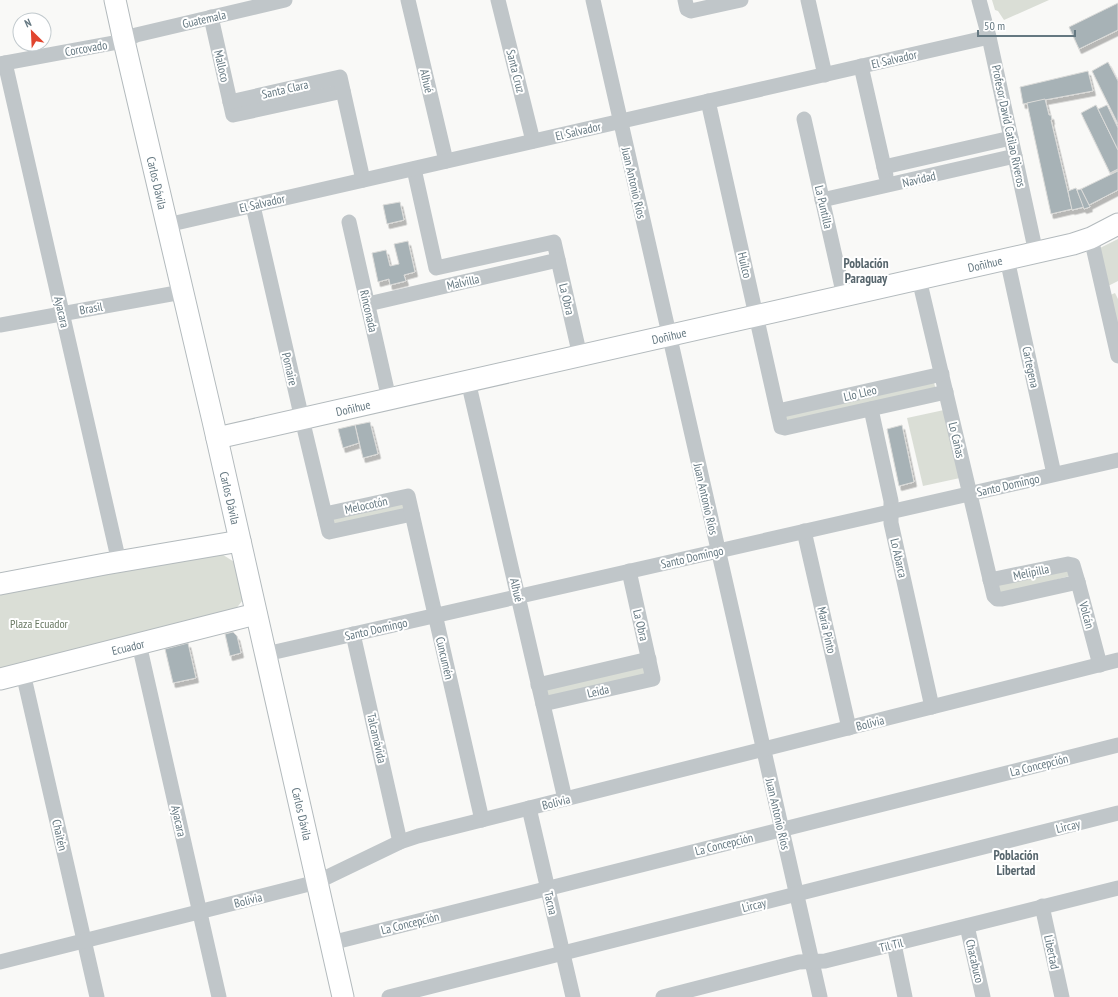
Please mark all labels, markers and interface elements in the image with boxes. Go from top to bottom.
street label: Guatemala [181,7,227,31]
north arrow [12,12,52,52]
scale bar [978,12,1075,38]
text: N [22,15,34,30]
text: 50 m [984,18,1005,33]
street label: Corcovado [64,37,108,59]
street label: El Salvador [870,46,919,72]
street label: Malloco [211,48,233,84]
street label: Santa Cruz [503,48,529,94]
street label: Profesor David Catilao Riveros [989,64,1029,188]
street label: Alhué [417,68,437,94]
street label: Santa Clara [260,76,310,102]
street label: El Salvador [554,118,603,144]
street label: Juan Antonio Ríos [618,145,650,220]
street label: Carlos Dávila [144,155,170,211]
street label: Navidad [901,168,937,190]
street label: La Puntilla [812,184,836,230]
street label: El Salvador [238,190,287,216]
street label: Huilco [735,251,755,279]
street label: Doñihue [966,253,1004,275]
district label: Población Paraguay [844,255,889,287]
street label: Malvilla [445,271,481,293]
street label: La Obra [556,282,578,316]
street label: Rinconada [357,288,381,334]
street label: Ayacara [51,295,73,329]
street label: Brasil [78,299,104,317]
street label: Doñihue [650,325,688,347]
street label: Cartegena [1019,345,1043,389]
street label: Pomaire [279,351,301,387]
street label: Llo Lleo [842,382,878,404]
street label: Doñihue [334,397,372,419]
street label: Lo Cañas [946,421,968,459]
street label: Juan Antonio Ríos [690,461,722,536]
street label: Carlos Dávila [217,470,243,526]
street label: Santo Domingo [975,471,1041,499]
street label: Melocotón [343,493,389,517]
street label: Lo Abarca [887,537,911,579]
street label: Santo Domingo [659,543,725,571]
street label: Melipilla [1012,561,1050,583]
street label: Alhué [507,577,527,603]
street label: Volcán [1076,599,1098,630]
street label: María Pinto [814,605,840,655]
street label: La Obra [630,608,652,642]
street label: Santo Domingo [343,615,409,643]
park label: Plaza Ecuador [10,616,69,631]
street label: Cuncumén [433,635,457,681]
street label: Ecuador [110,636,147,658]
street label: Leida [586,681,611,701]
street label: Talcamávida [364,712,390,765]
street label: Bolivia [854,712,886,734]
street label: La Concepción [1008,751,1070,779]
street label: Juan Antonio Ríos [762,776,794,851]
street label: Carlos Dávila [289,786,315,842]
street label: Bolivia [540,791,572,813]
street label: Ayacara [168,804,190,838]
street label: Lircay [1054,816,1082,836]
street label: Chaitén [49,818,71,852]
street label: La Concepción [693,830,755,858]
district label: Población Libertad [994,847,1039,879]
street label: Bolivia [232,889,264,911]
street label: Tacna [541,890,561,916]
street label: Lircay [740,895,768,915]
street label: La Concepción [379,909,441,937]
street label: Libertad [1041,934,1063,970]
street label: Til Til [878,935,905,955]
street label: Chacabuco [963,938,987,984]

